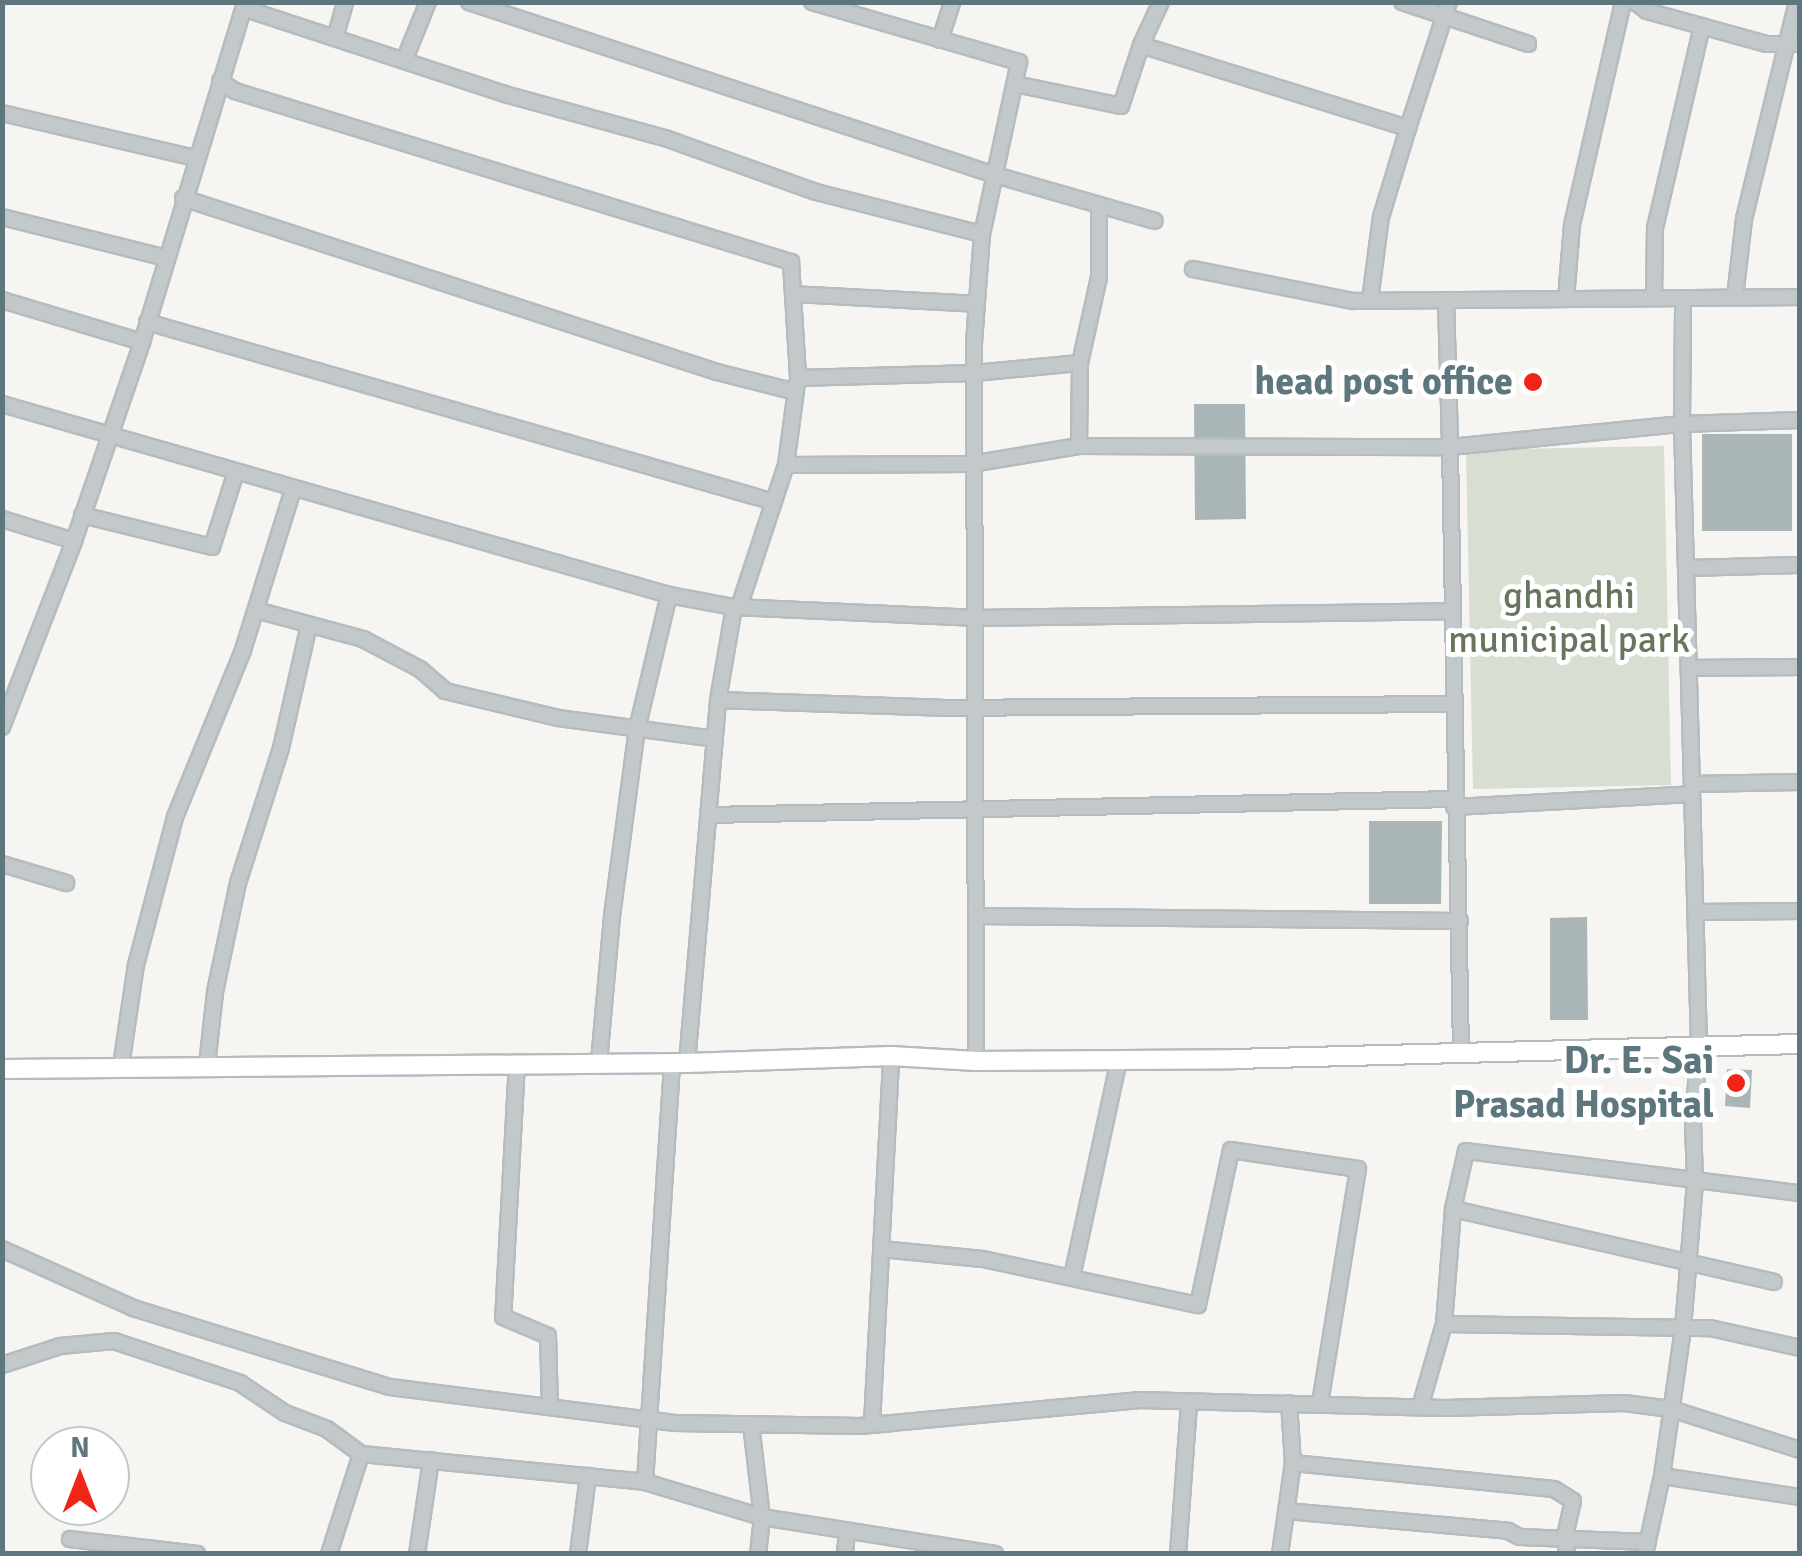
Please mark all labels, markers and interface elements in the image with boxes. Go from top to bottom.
place label: head post office [1255,359,1513,405]
marker: head post office [1522,371,1544,393]
park label: ghandhi municipal park [1448,573,1690,662]
place label: Dr. E. Sai Prasad Hospital [1453,1038,1714,1128]
marker: Dr. E. Sai Prasad Hospital [1723,1070,1749,1096]
north arrow [30,1426,130,1526]
text: N [70,1431,90,1465]

